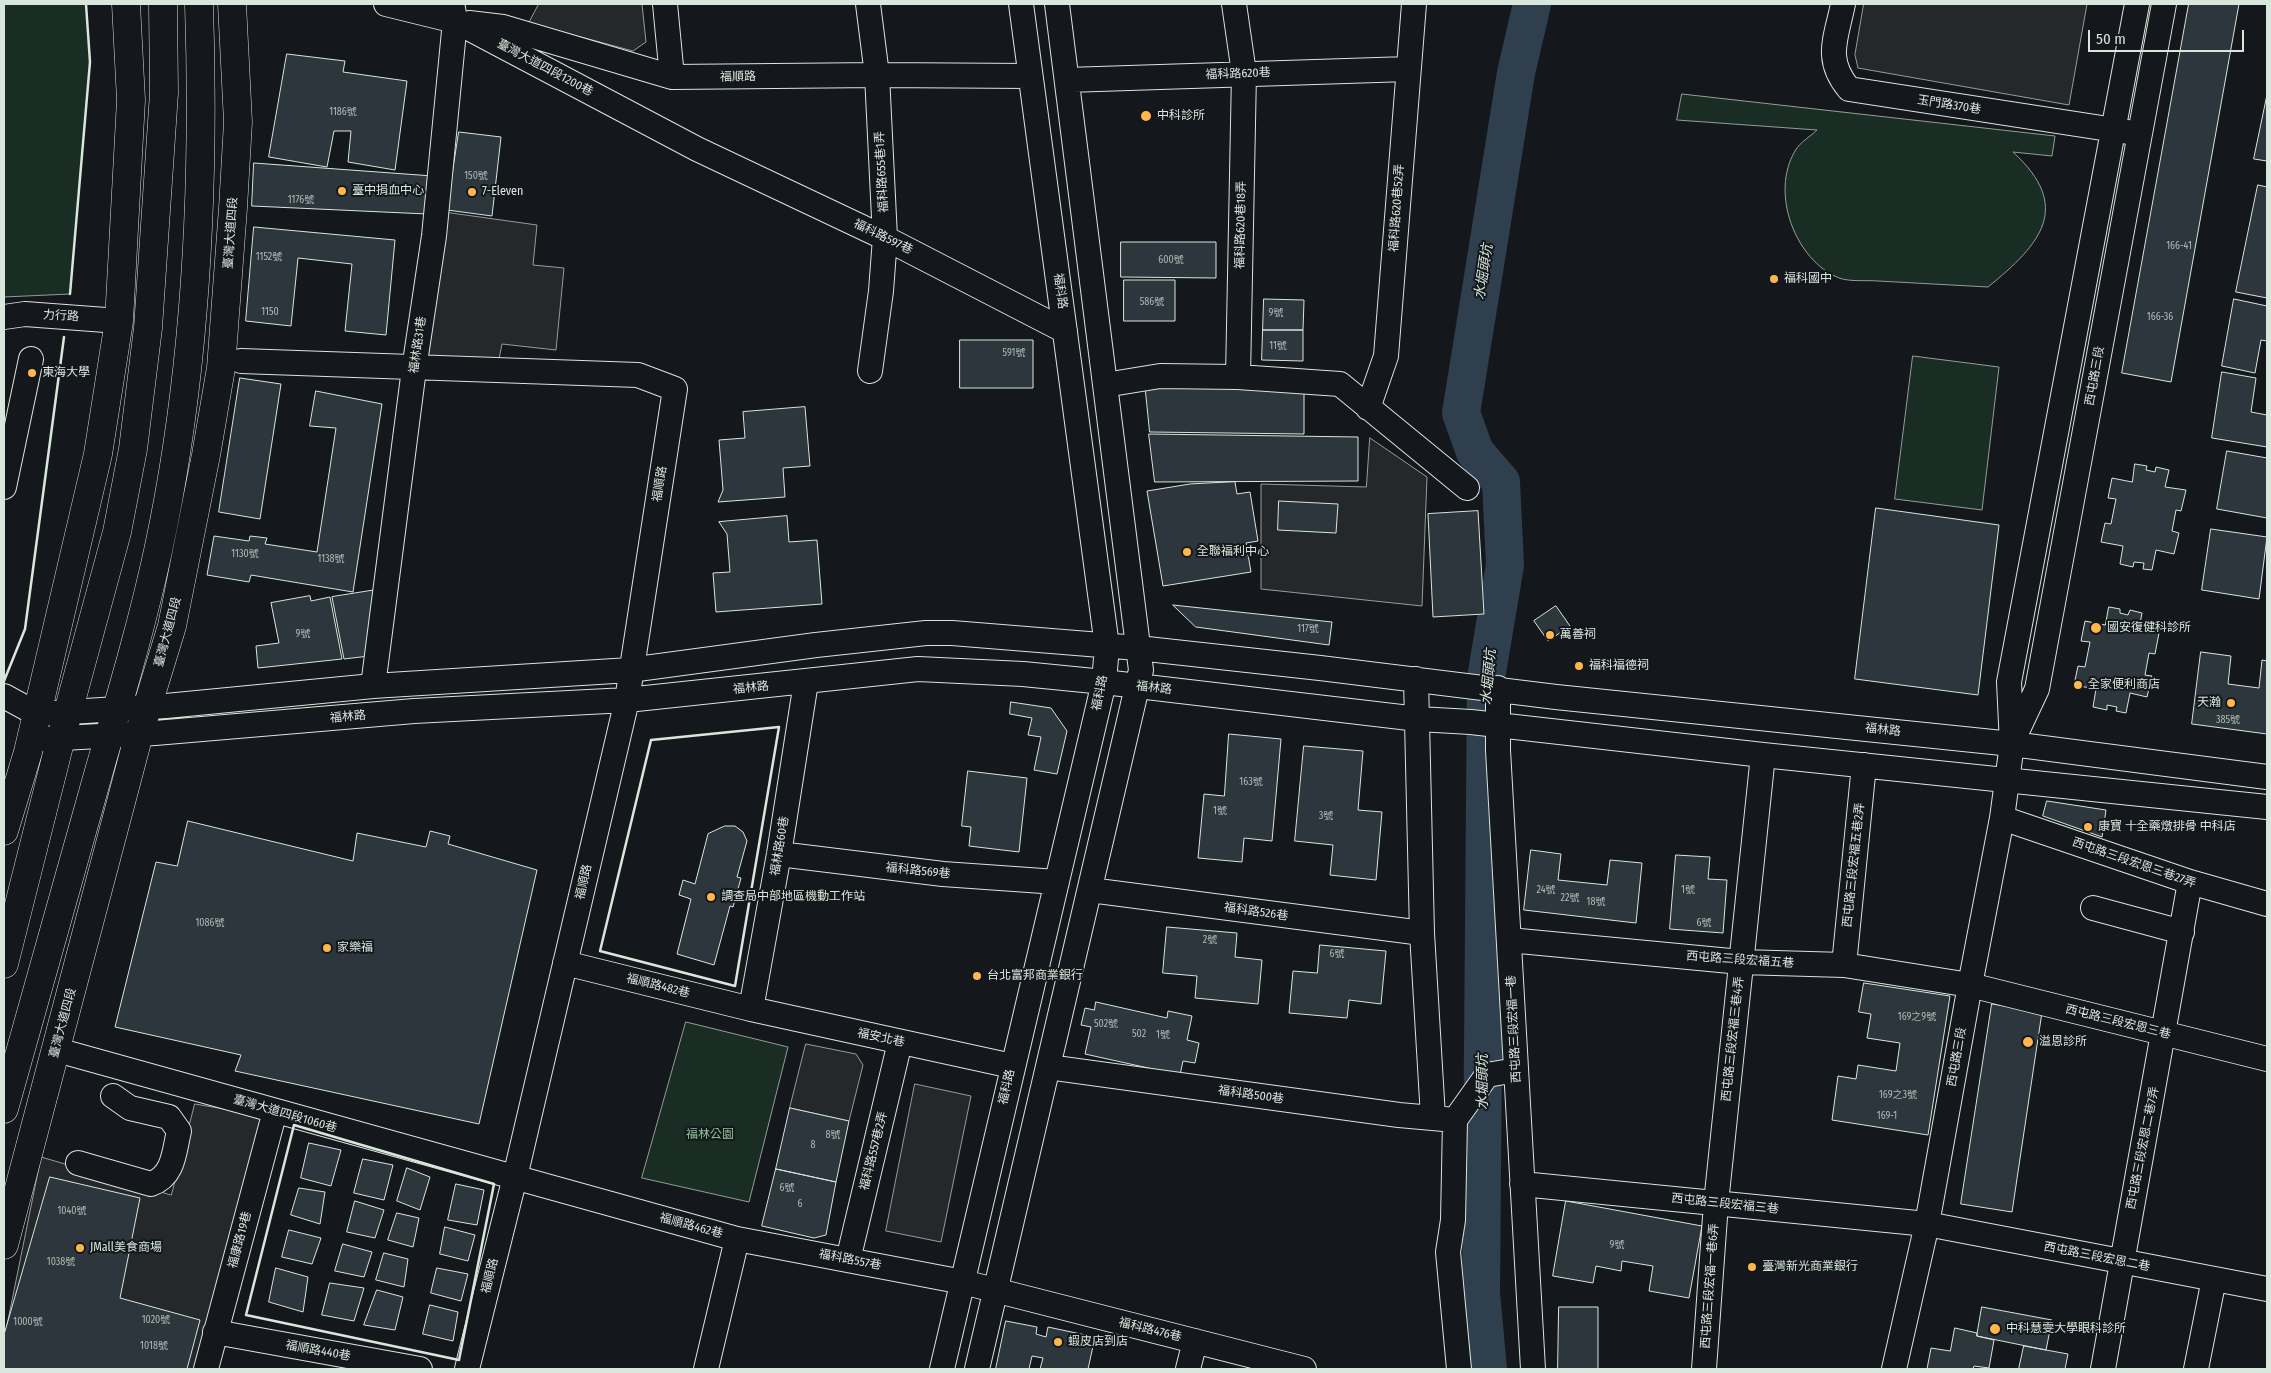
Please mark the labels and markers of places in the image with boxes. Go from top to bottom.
marker: 中科診所 [1139,109,1153,123]
place label: 中科診所 [1157,109,1205,123]
place label: 臺中捐血中心 [352,184,424,198]
marker: 臺中捐血中心 [336,185,348,197]
place label: 7-Eleven [482,185,523,199]
marker: 7-Eleven [466,186,478,198]
place label: 福科國中 [1784,272,1832,286]
marker: 福科國中 [1768,273,1780,285]
place label: 東海大學 [42,366,90,380]
marker: 東海大學 [26,367,38,379]
place label: 全聯福利中心 [1197,545,1269,559]
marker: 全聯福利中心 [1181,546,1193,558]
marker: 國安復健科診所 [2089,621,2103,635]
place label: 國安復健科診所 [2107,621,2191,635]
place label: 萬善祠 [1560,628,1596,642]
marker: 萬善祠 [1544,629,1556,641]
place label: 福科福德祠 [1589,659,1649,673]
marker: 福科福德祠 [1573,660,1585,672]
place label: 全家便利商店 [2088,678,2160,692]
marker: 全家便利商店 [2072,679,2084,691]
place label: 天瀚 [2197,696,2221,710]
marker: 天瀚 [2225,697,2237,709]
place label: 康寶 十全藥燉排骨 中科店 [2098,820,2236,834]
marker: 康寶 十全藥燉排骨 中科店 [2082,821,2094,833]
place label: 調查局中部地區機動工作站 [721,890,865,904]
marker: 調查局中部地區機動工作站 [705,891,717,903]
place label: 家樂福 [337,941,373,955]
marker: 家樂福 [321,942,333,954]
place label: 台北富邦商業銀行 [987,969,1083,983]
marker: 台北富邦商業銀行 [971,970,983,982]
marker: 溢恩診所 [2021,1035,2035,1049]
place label: 溢恩診所 [2039,1035,2087,1049]
place label: JMall美食商場 [90,1241,162,1255]
marker: JMall美食商場 [74,1242,86,1254]
place label: 臺灣新光商業銀行 [1762,1260,1858,1274]
marker: 臺灣新光商業銀行 [1746,1261,1758,1273]
marker: 中科慧雯大學眼科診所 [1988,1322,2002,1336]
place label: 中科慧雯大學眼科診所 [2006,1322,2126,1336]
place label: 蝦皮店到店 [1068,1335,1128,1349]
marker: 蝦皮店到店 [1052,1336,1064,1348]

